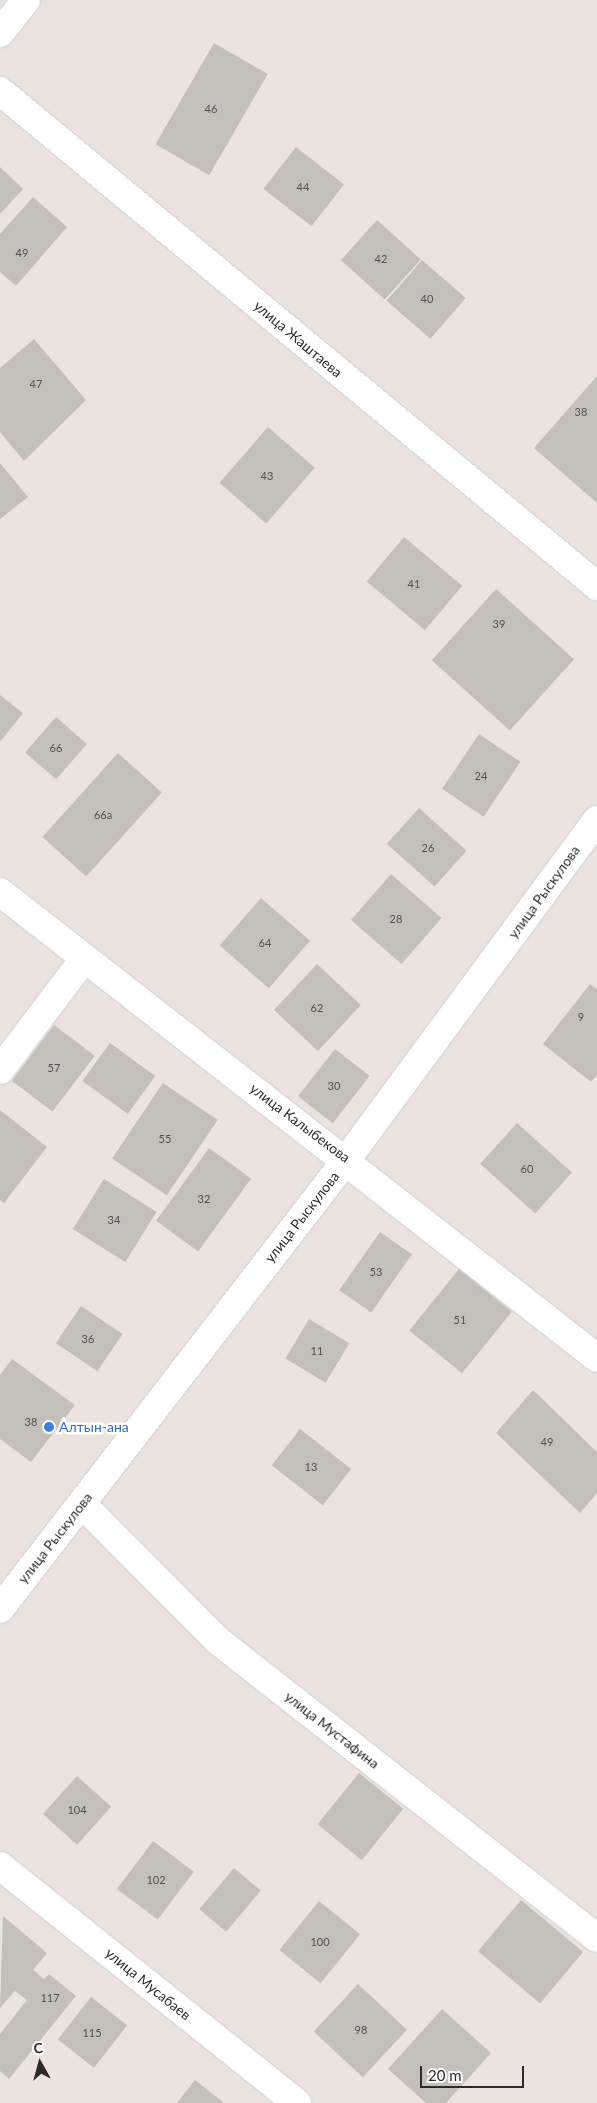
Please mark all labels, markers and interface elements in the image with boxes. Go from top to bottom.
house number: 46 [205,102,217,116]
house number: 44 [297,180,309,194]
house number: 49 [16,246,28,260]
house number: 42 [375,252,387,266]
house number: 40 [421,292,433,306]
street label: улица Жаштаева [250,297,346,381]
house number: 47 [30,377,42,391]
house number: 38 [575,405,587,419]
house number: 43 [261,469,273,483]
house number: 41 [408,577,420,591]
house number: 39 [493,617,505,631]
house number: 66 [50,741,62,755]
house number: 24 [475,769,487,783]
house number: 66а [94,808,112,822]
house number: 26 [422,841,434,855]
street label: улица Рыскулова [505,842,583,942]
house number: 28 [390,912,402,926]
house number: 64 [259,936,271,950]
house number: 62 [311,1001,323,1015]
house number: 9 [578,1010,584,1024]
house number: 57 [48,1061,60,1075]
house number: 30 [328,1079,340,1093]
street label: улица Калыбекова [247,1080,353,1166]
house number: 55 [159,1132,171,1146]
house number: 60 [521,1162,533,1176]
street label: улица Рыскулова [261,1168,343,1266]
house number: 32 [198,1192,210,1206]
house number: 34 [108,1213,120,1227]
house number: 53 [370,1265,382,1279]
house number: 51 [454,1313,466,1327]
house number: 36 [82,1332,94,1346]
house number: 11 [311,1344,323,1358]
house number: 38 [25,1415,37,1429]
place label: Алтын-ана [59,1419,129,1435]
marker: Алтын-ана [43,1421,55,1433]
house number: 49 [541,1435,553,1449]
house number: 13 [305,1460,317,1474]
street label: улица Рыскулова [14,1489,96,1587]
street label: улица Мустафина [281,1688,383,1772]
house number: 104 [67,1803,87,1817]
house number: 102 [146,1873,166,1887]
house number: 100 [310,1935,330,1949]
street label: улица Мусабаев [102,1944,194,2024]
house number: 117 [40,1991,60,2005]
house number: 98 [355,2023,367,2037]
house number: 115 [82,2026,102,2040]
north arrow [15,2038,65,2088]
text: С [32,2039,44,2057]
scale bar [422,2056,526,2088]
text: 20 m [428,2066,462,2084]

